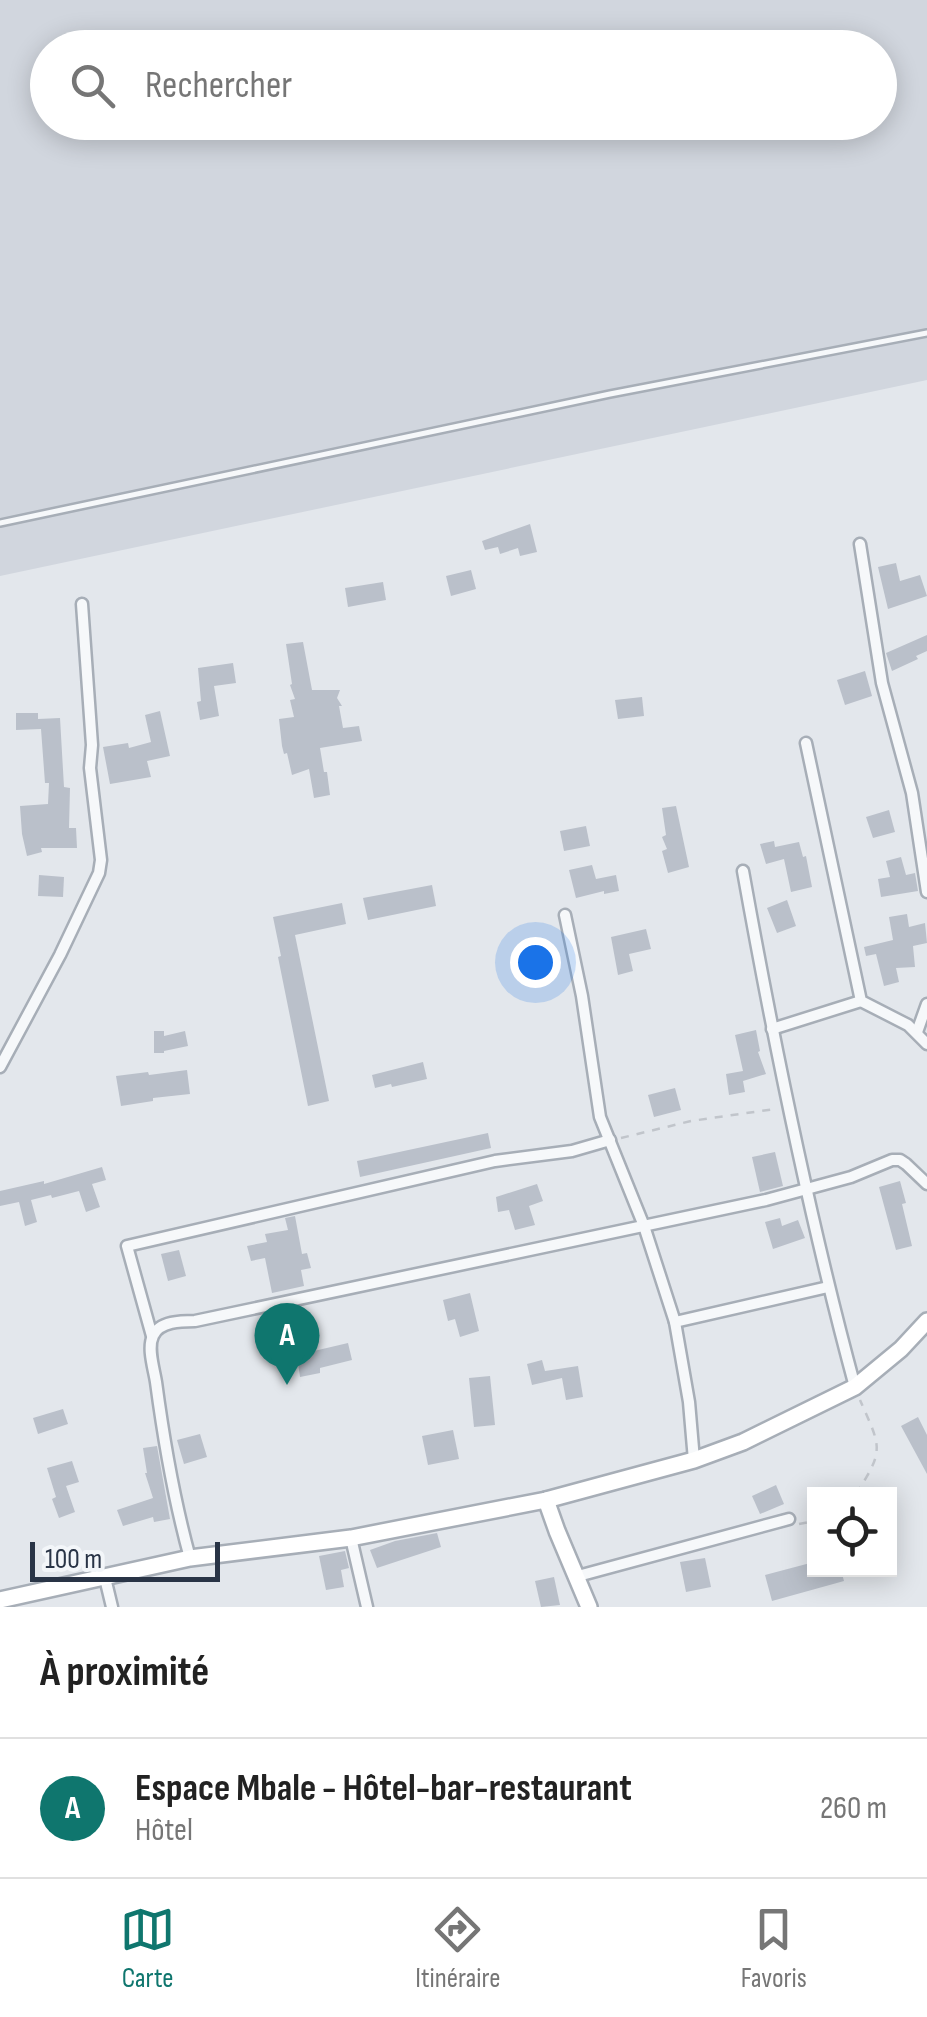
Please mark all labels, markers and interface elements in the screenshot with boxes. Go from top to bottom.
search box [30,30,897,140]
icon: search [65,58,120,113]
text: Rechercher [145,63,292,108]
your location [510,937,561,988]
pin: A [254,1302,320,1385]
map controls [807,1487,897,1577]
button: locate [807,1487,897,1577]
scale bar [30,1537,220,1582]
text: 100 m [45,1543,102,1576]
text: À proximité [40,1647,209,1698]
text: Espace Mbale - Hôtel-bar-restaurant [135,1766,632,1811]
text: A [65,1789,80,1828]
text: 260 m [820,1789,887,1828]
text: Hôtel [135,1811,193,1850]
tab: Carte [120,1902,175,1995]
tab: Itinéraire [415,1902,500,1995]
tab: Favoris [741,1902,807,1995]

